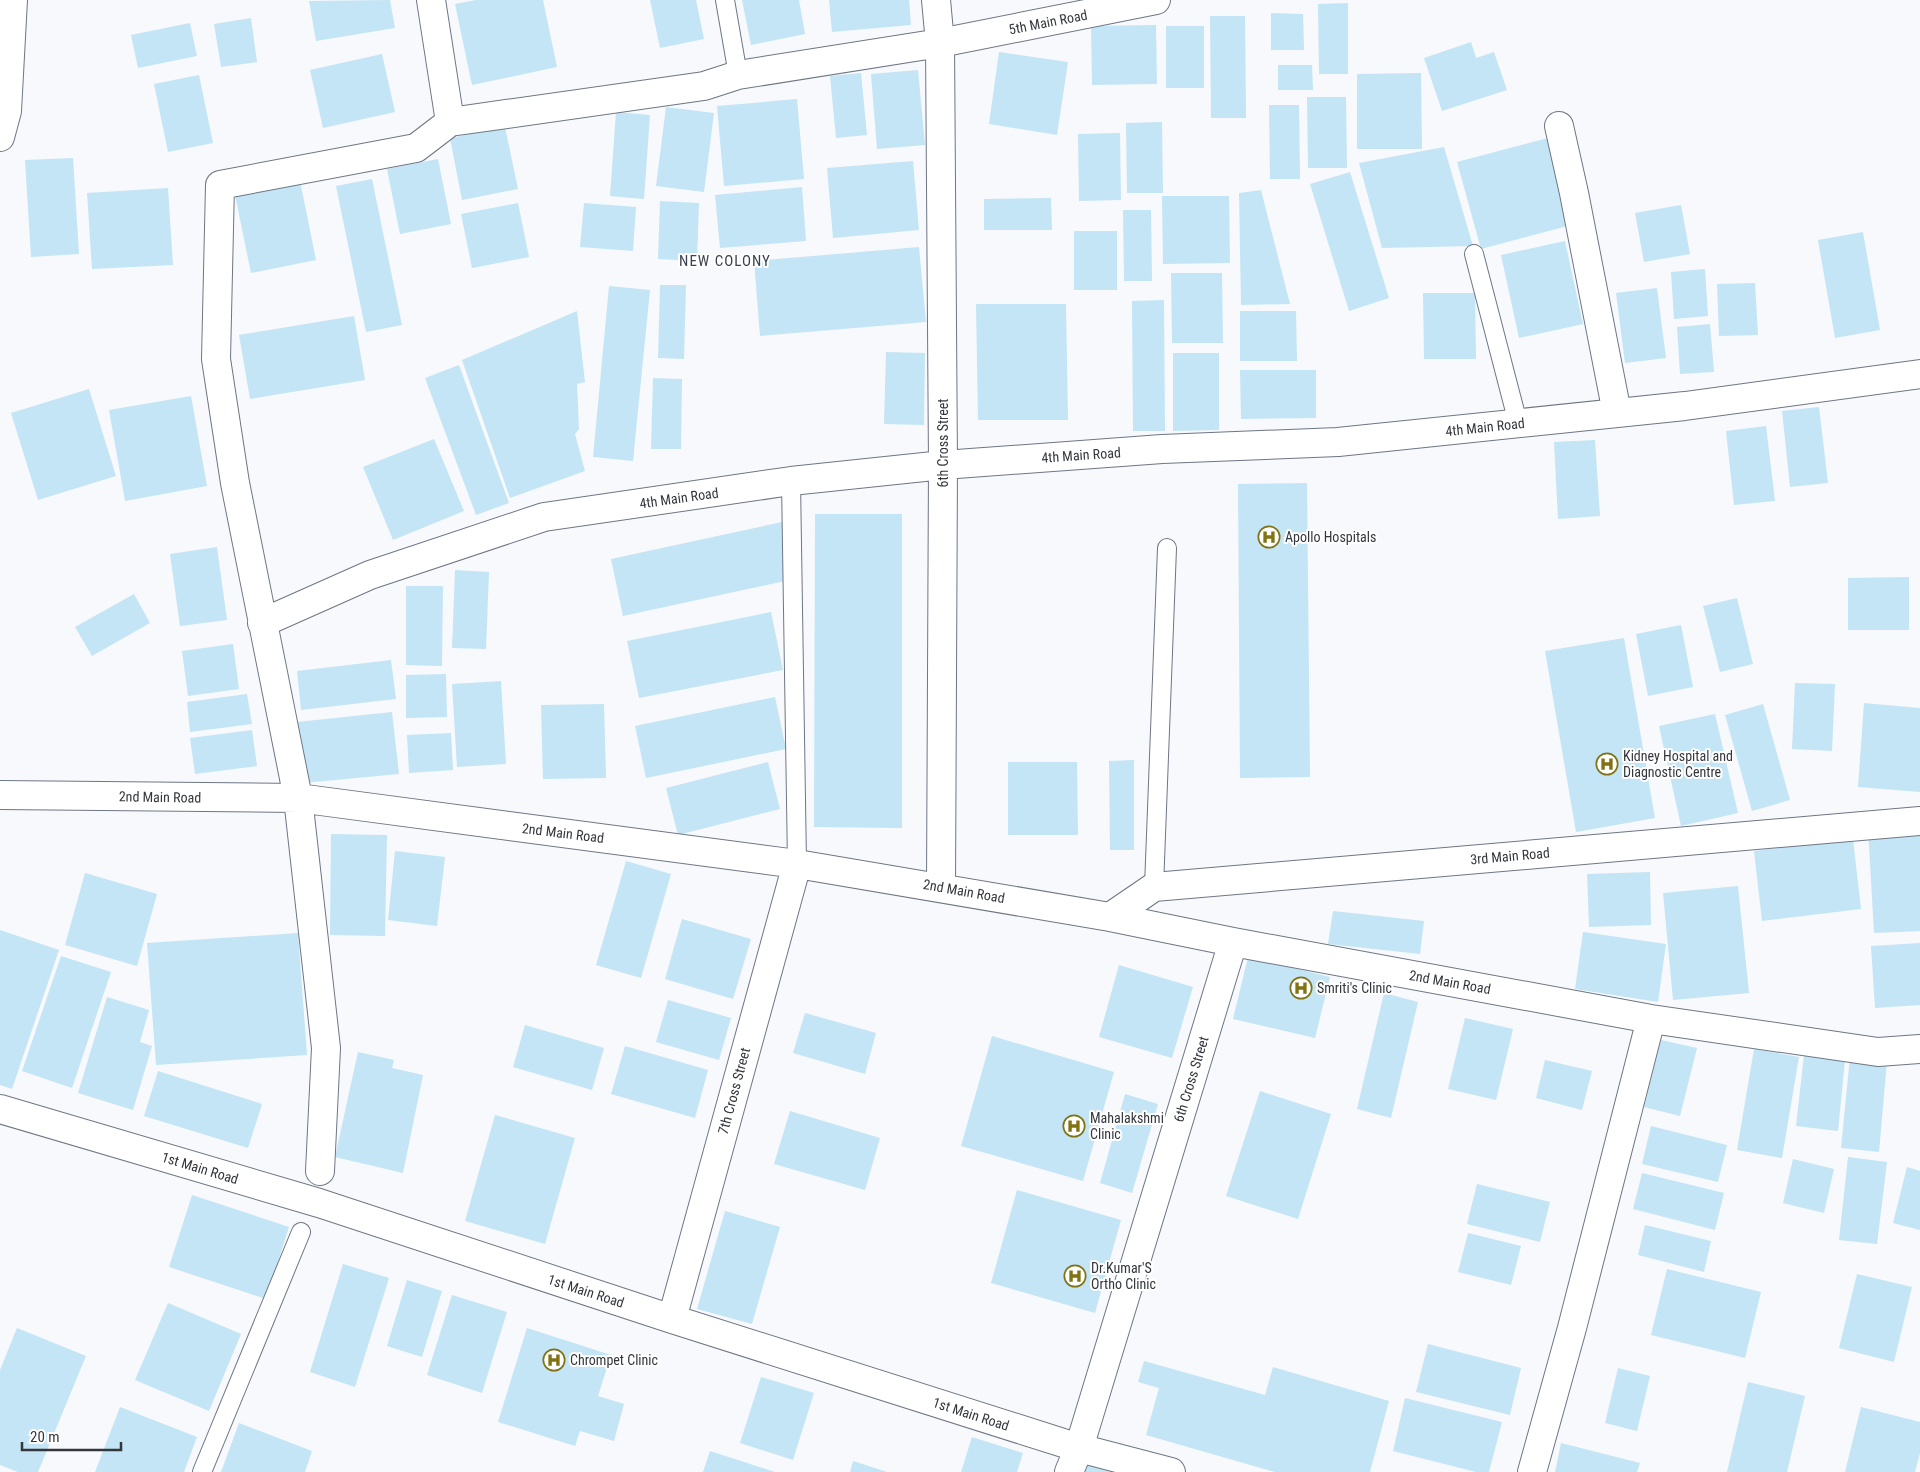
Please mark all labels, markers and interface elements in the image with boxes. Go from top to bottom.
street label: 5th Main Road [1007,7,1089,37]
district label: NEW COLONY [679,252,771,270]
street label: 6th Cross Street [935,399,951,487]
street label: 4th Main Road [1445,415,1525,439]
street label: 4th Main Road [1041,444,1121,466]
street label: 4th Main Road [638,485,720,511]
hospital icon: Apollo Hospitals [1257,525,1281,549]
place label: Apollo Hospitals [1285,529,1376,545]
place label: Kidney Hospital and Diagnostic Centre [1623,748,1733,780]
hospital icon: Kidney Hospital and Diagnostic Centre [1595,752,1619,776]
street label: 2nd Main Road [119,788,201,806]
street label: 2nd Main Road [521,820,605,846]
street label: 3rd Main Road [1470,845,1550,867]
street label: 2nd Main Road [922,876,1006,906]
street label: 2nd Main Road [1408,967,1492,997]
hospital icon: Smriti's Clinic [1289,976,1313,1000]
place label: Smriti's Clinic [1317,980,1392,996]
street label: 6th Cross Street [1170,1034,1212,1124]
street label: 7th Cross Street [715,1046,753,1136]
place label: Mahalakshmi Clinic [1090,1110,1164,1142]
hospital icon: Mahalakshmi Clinic [1062,1114,1086,1138]
street label: 1st Main Road [160,1149,240,1187]
place label: Dr.Kumar'S Ortho Clinic [1091,1260,1156,1292]
hospital icon: Dr.Kumar'S Ortho Clinic [1063,1264,1087,1288]
street label: 1st Main Road [546,1271,626,1311]
hospital icon: Chrompet Clinic [542,1348,566,1372]
place label: Chrompet Clinic [570,1352,658,1368]
street label: 1st Main Road [931,1394,1011,1434]
scale bar [22,1420,121,1452]
text: 20 m [30,1428,60,1446]

